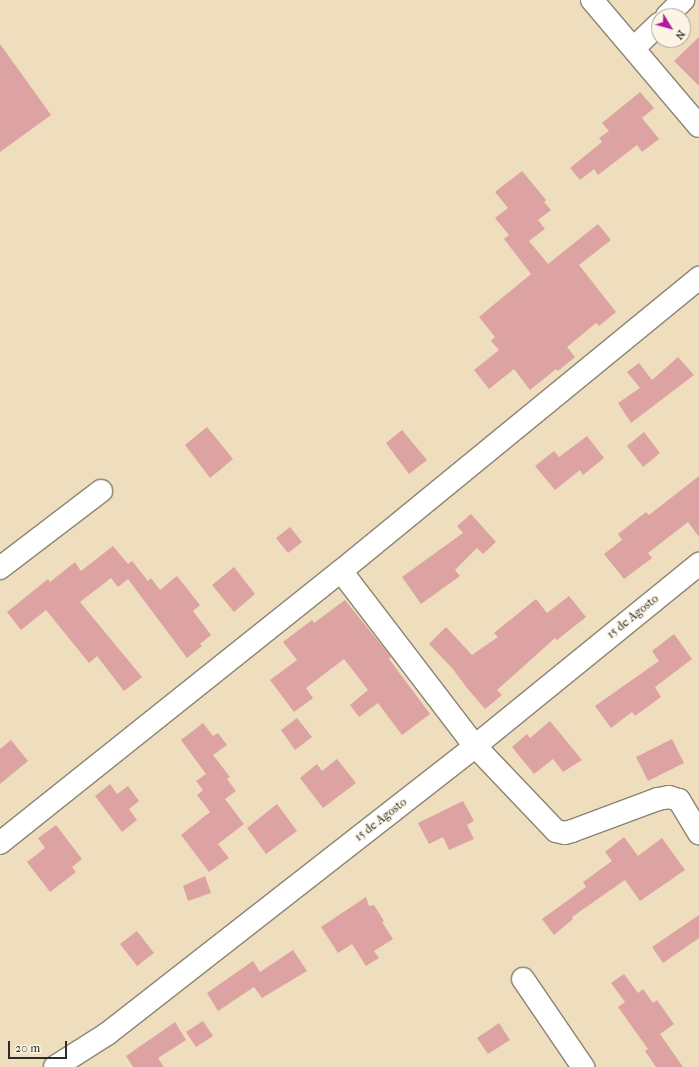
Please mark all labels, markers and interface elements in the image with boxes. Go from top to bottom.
north arrow [651,8,691,48]
text: N [672,28,688,42]
street label: 15 de Agosto [604,592,662,642]
street label: 15 de Agosto [352,795,410,845]
scale bar [10,1033,69,1059]
text: 20 m [15,1041,40,1055]

